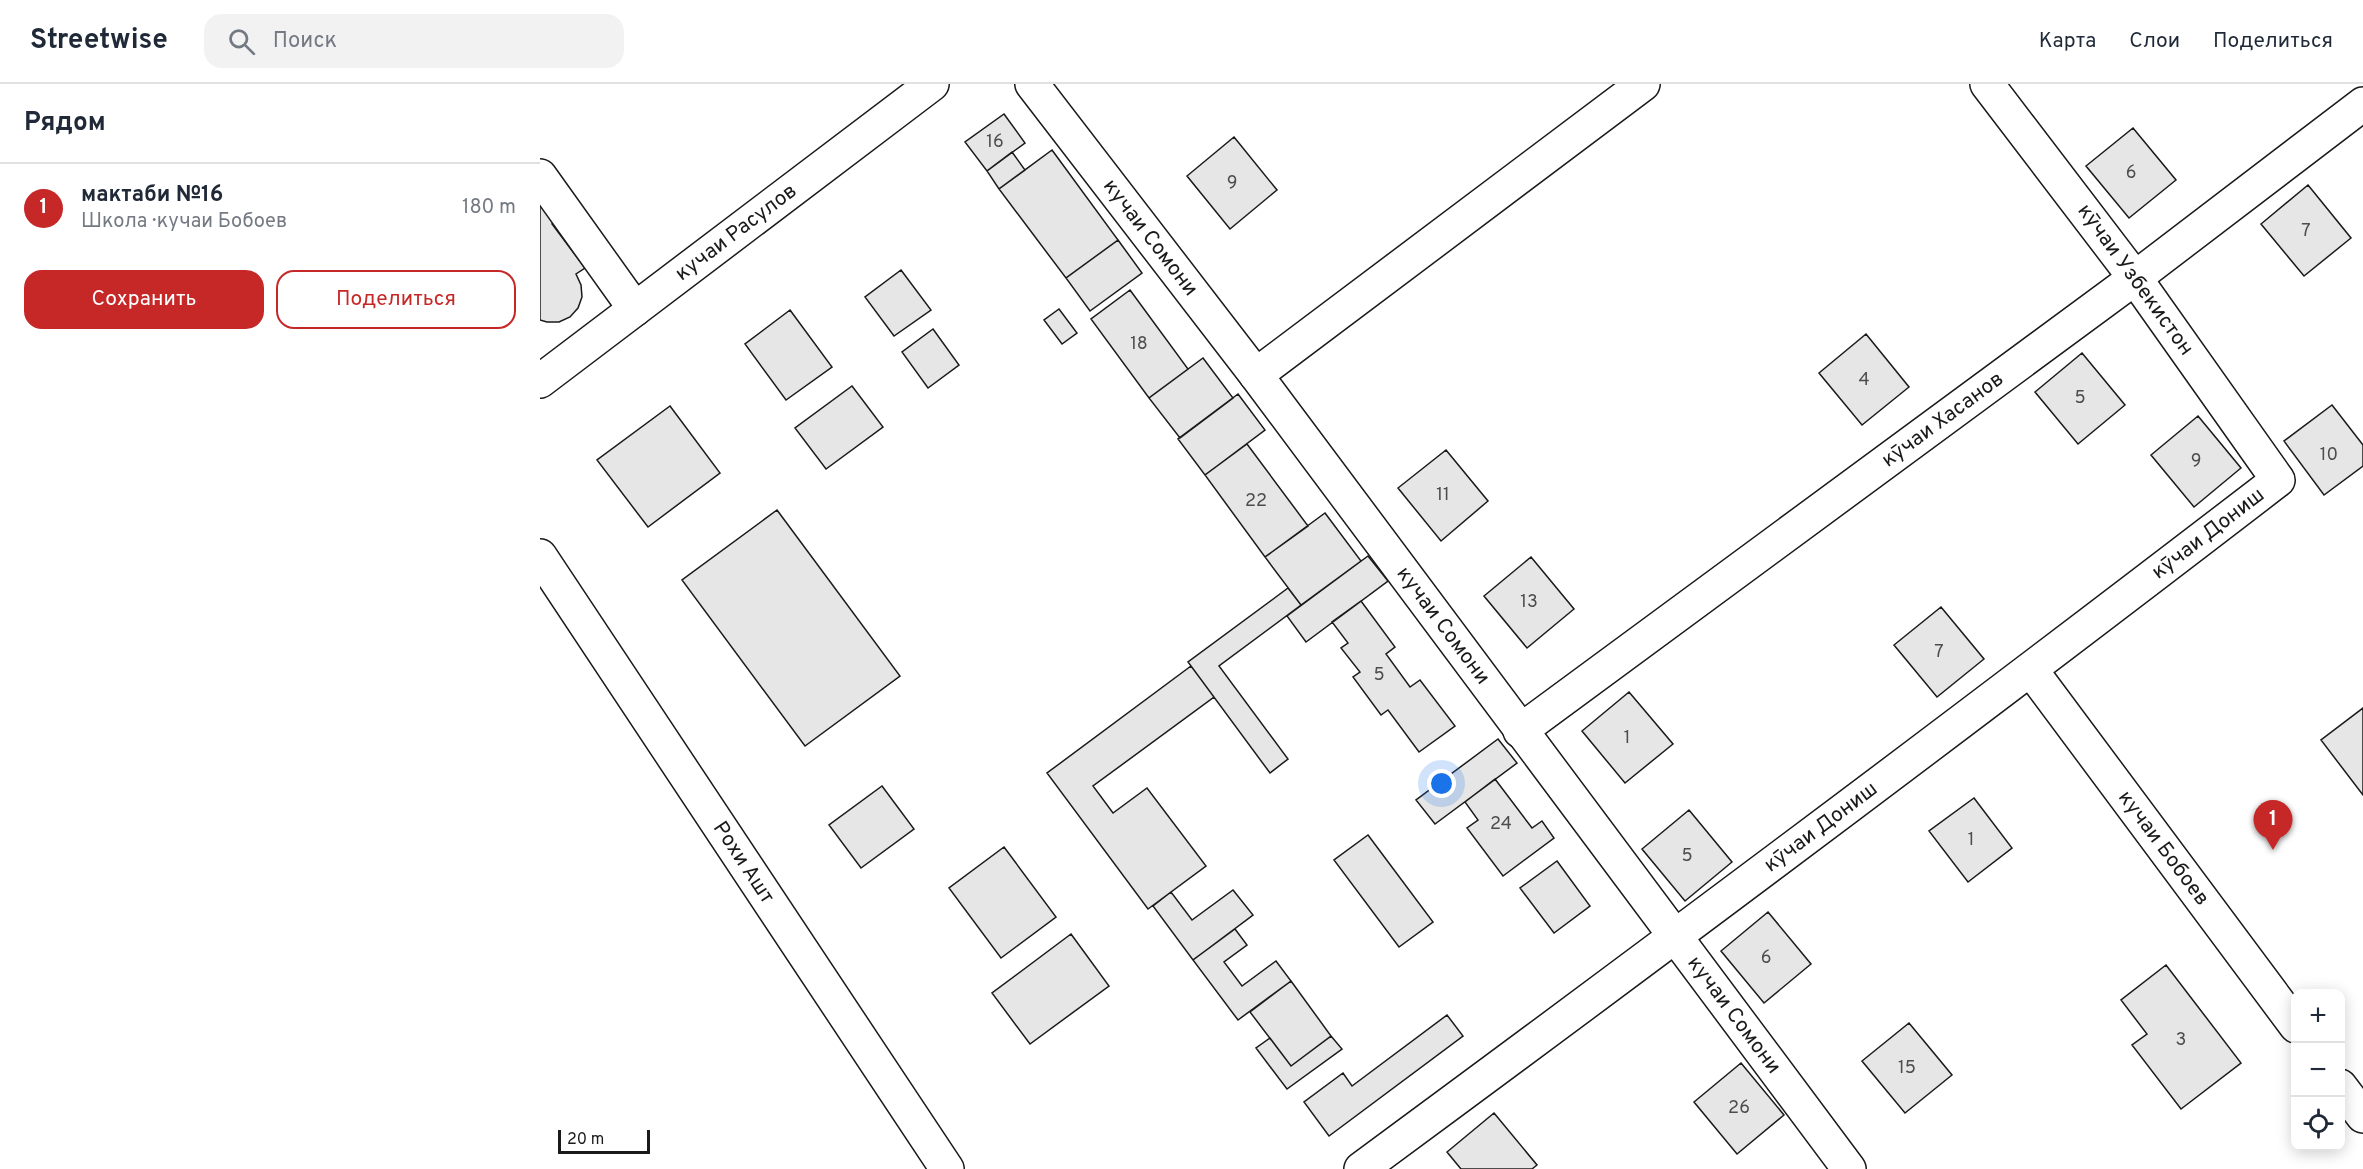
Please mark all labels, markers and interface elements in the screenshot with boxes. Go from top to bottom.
search box [204,14,624,68]
text: Streetwise [30,23,168,59]
icon: search [225,25,258,58]
text: Поиск [273,28,337,55]
text: Карта [2039,28,2096,55]
text: Слои [2129,28,2180,55]
text: Поделиться [2213,28,2333,55]
text: Рядом [24,107,106,140]
house number: 16 [986,131,1004,154]
house number: 6 [2126,162,2136,185]
house number: 9 [1227,172,1237,195]
street label: кучаи Сомони [1097,174,1204,302]
street label: кучаи Расулов [670,178,802,287]
text: мактаби №16 [81,182,223,209]
text: 1 [40,195,48,221]
text: 180 m [462,195,516,221]
street label: кӯчаи Узбекистон [2071,199,2199,361]
text: Школа · кучаи Бобоев [81,209,287,235]
house number: 7 [2301,220,2311,243]
button: Сохранить [24,270,264,329]
button: Поделиться [276,270,516,329]
house number: 18 [1130,333,1148,356]
street label: кӯчаи Хасанов [1876,366,2009,474]
house number: 4 [1858,369,1870,392]
house number: 5 [2074,387,2086,410]
house number: 10 [2320,444,2338,467]
house number: 9 [2191,450,2201,473]
street label: кӯчаи Дониш [2146,482,2270,586]
house number: 11 [1436,484,1450,507]
house number: 22 [1245,490,1267,513]
street label: кучаи Сомони [1390,561,1496,690]
house number: 13 [1520,591,1538,614]
house number: 7 [1934,641,1944,664]
house number: 5 [1373,664,1385,687]
house number: 1 [1624,727,1630,750]
your location [1427,769,1456,798]
street label: кӯчаи Дониш [1759,776,1883,879]
street label: кучаи Бобоев [2112,785,2215,911]
pin: 1 [2254,800,2292,850]
house number: 24 [1490,813,1512,836]
street label: Рохи Ашт [706,816,781,909]
house number: 1 [1968,829,1974,852]
house number: 5 [1681,845,1693,868]
house number: 6 [1761,947,1771,970]
street label: кучаи Сомони [1681,951,1787,1079]
map controls [2291,989,2345,1151]
button: + [2291,989,2345,1043]
house number: 3 [2176,1029,2186,1052]
button: − [2291,1043,2345,1097]
house number: 15 [1898,1057,1916,1080]
house number: 26 [1728,1097,1750,1120]
button: locate [2291,1097,2345,1151]
scale bar [558,1127,650,1154]
text: 20 m [567,1130,604,1150]

